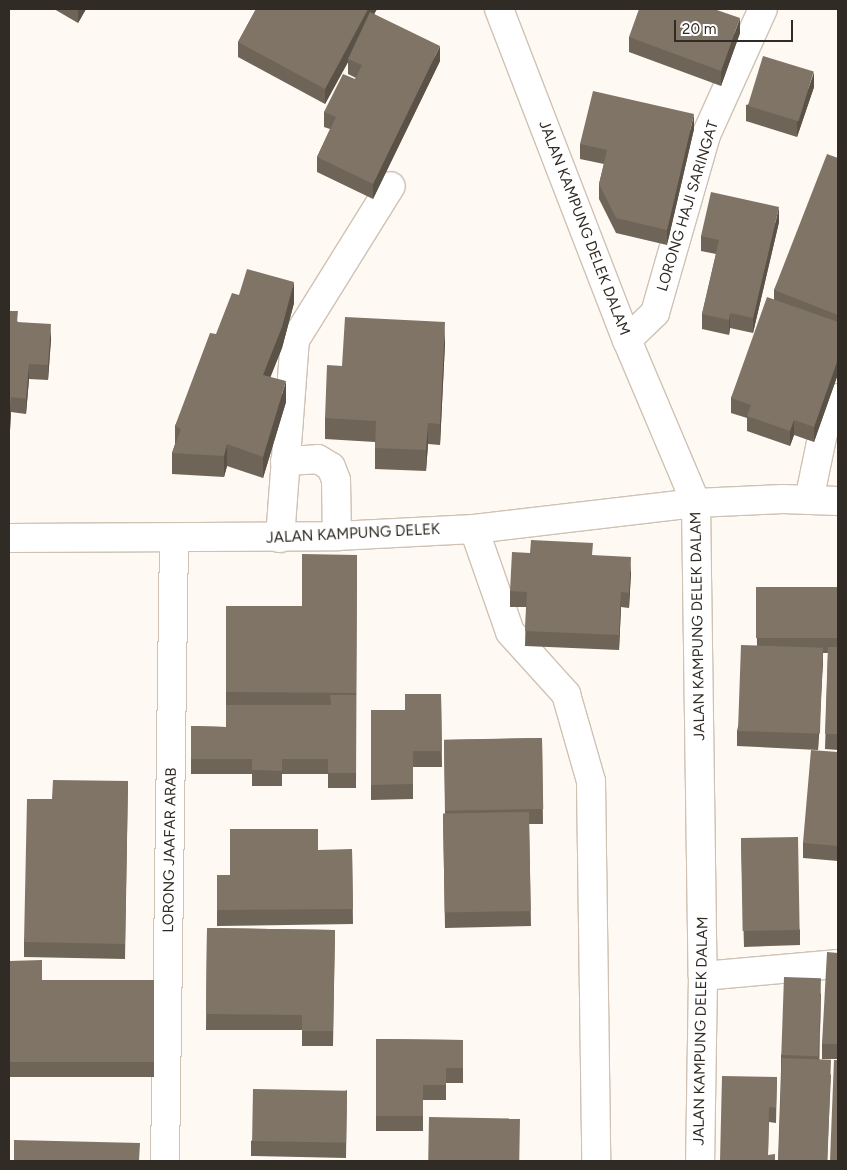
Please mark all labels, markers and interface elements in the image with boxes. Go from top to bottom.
scale bar [677,10,796,42]
text: 20 m [682,20,716,38]
street label: JALAN KAMPUNG DELEK DALAM [535,118,633,338]
street label: LORONG HAJI SARINGAT [653,118,723,294]
street label: JALAN KAMPUNG DELEK DALAM [687,511,709,741]
street label: JALAN KAMPUNG DELEK [266,520,440,548]
street label: LORONG JAAFAR ARAB [160,767,180,933]
street label: JALAN KAMPUNG DELEK DALAM [690,916,712,1146]

